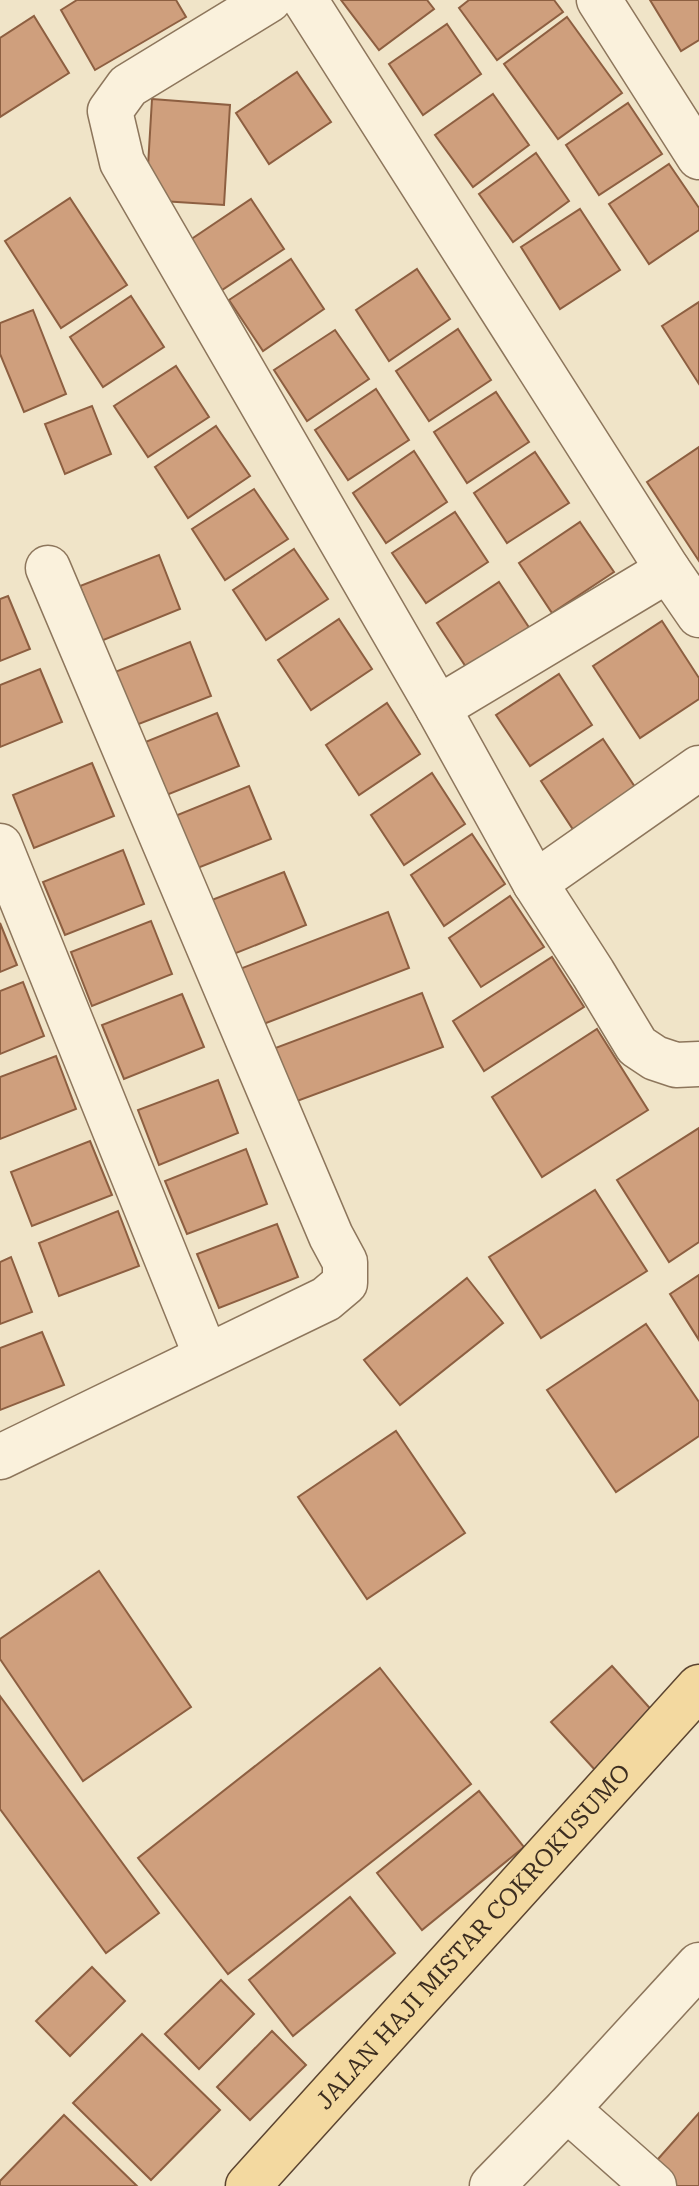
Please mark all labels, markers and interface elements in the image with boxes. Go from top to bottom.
street label: JALAN HAJI MISTAR COKROKUSUMO [310,1758,636,2115]

